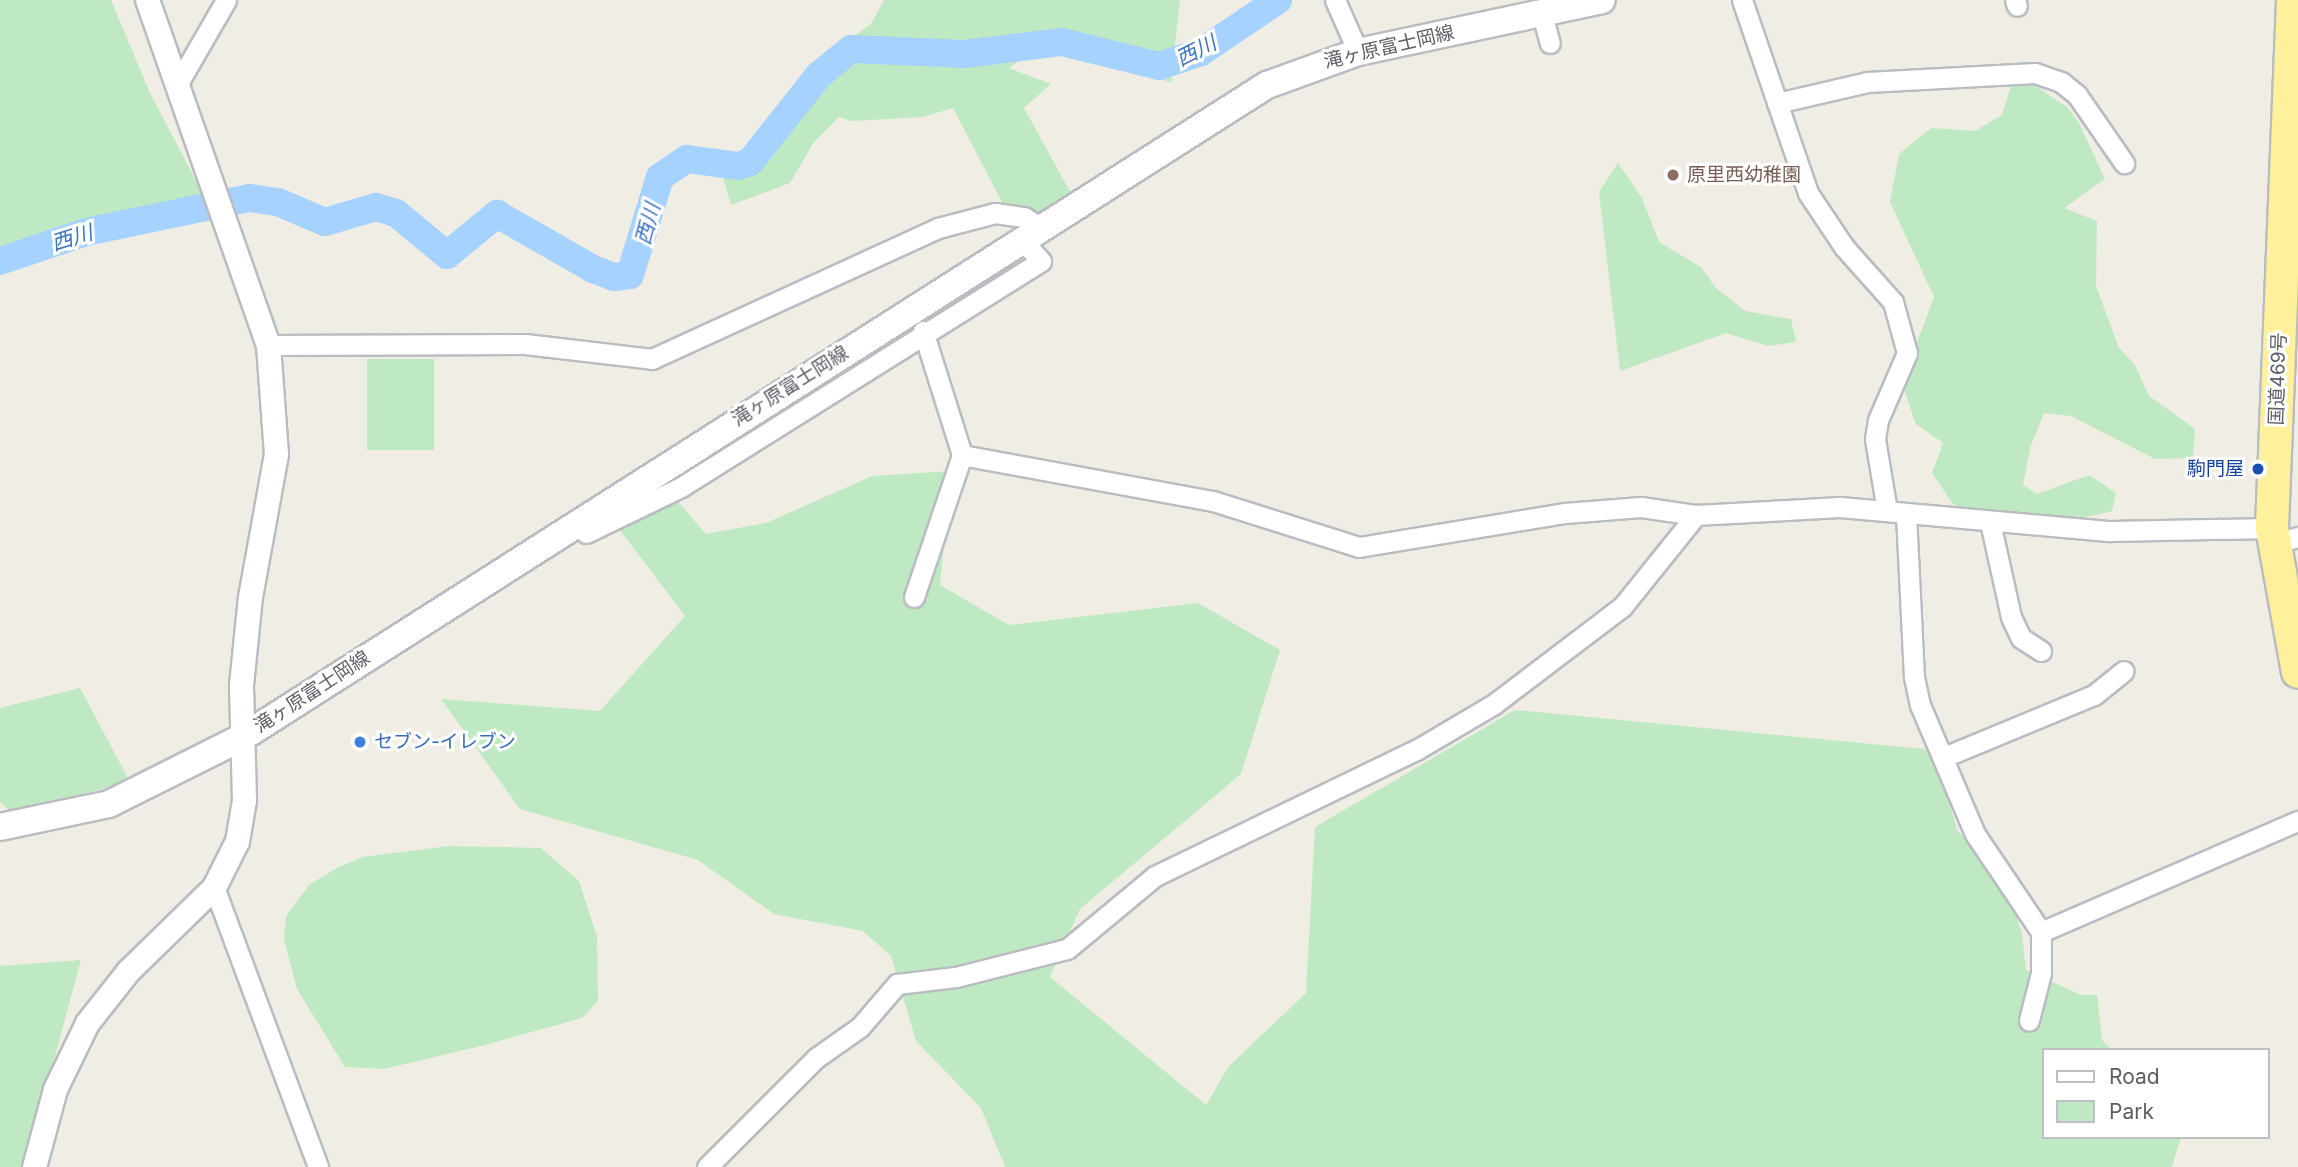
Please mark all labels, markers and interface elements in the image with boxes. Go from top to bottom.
street label: 滝ヶ原富士岡線 [1322,21,1456,73]
water label: 西川 [1172,30,1220,72]
place label: 原里西幼稚園 [1687,164,1801,186]
marker: 原里西幼稚園 [1665,167,1681,183]
water label: 西川 [630,200,666,248]
water label: 西川 [48,220,96,256]
street label: 国道469号 [2265,332,2291,426]
street label: 滝ヶ原富士岡線 [728,341,852,431]
place label: 駒門屋 [2187,458,2244,480]
marker: 駒門屋 [2250,461,2266,477]
street label: 滝ヶ原富士岡線 [250,646,374,738]
place label: セブン-イレブン [374,731,516,753]
marker: セブン-イレブン [352,734,368,750]
legend [2042,1048,2270,1139]
text: Road [2109,1064,2160,1089]
text: Park [2109,1099,2154,1124]

